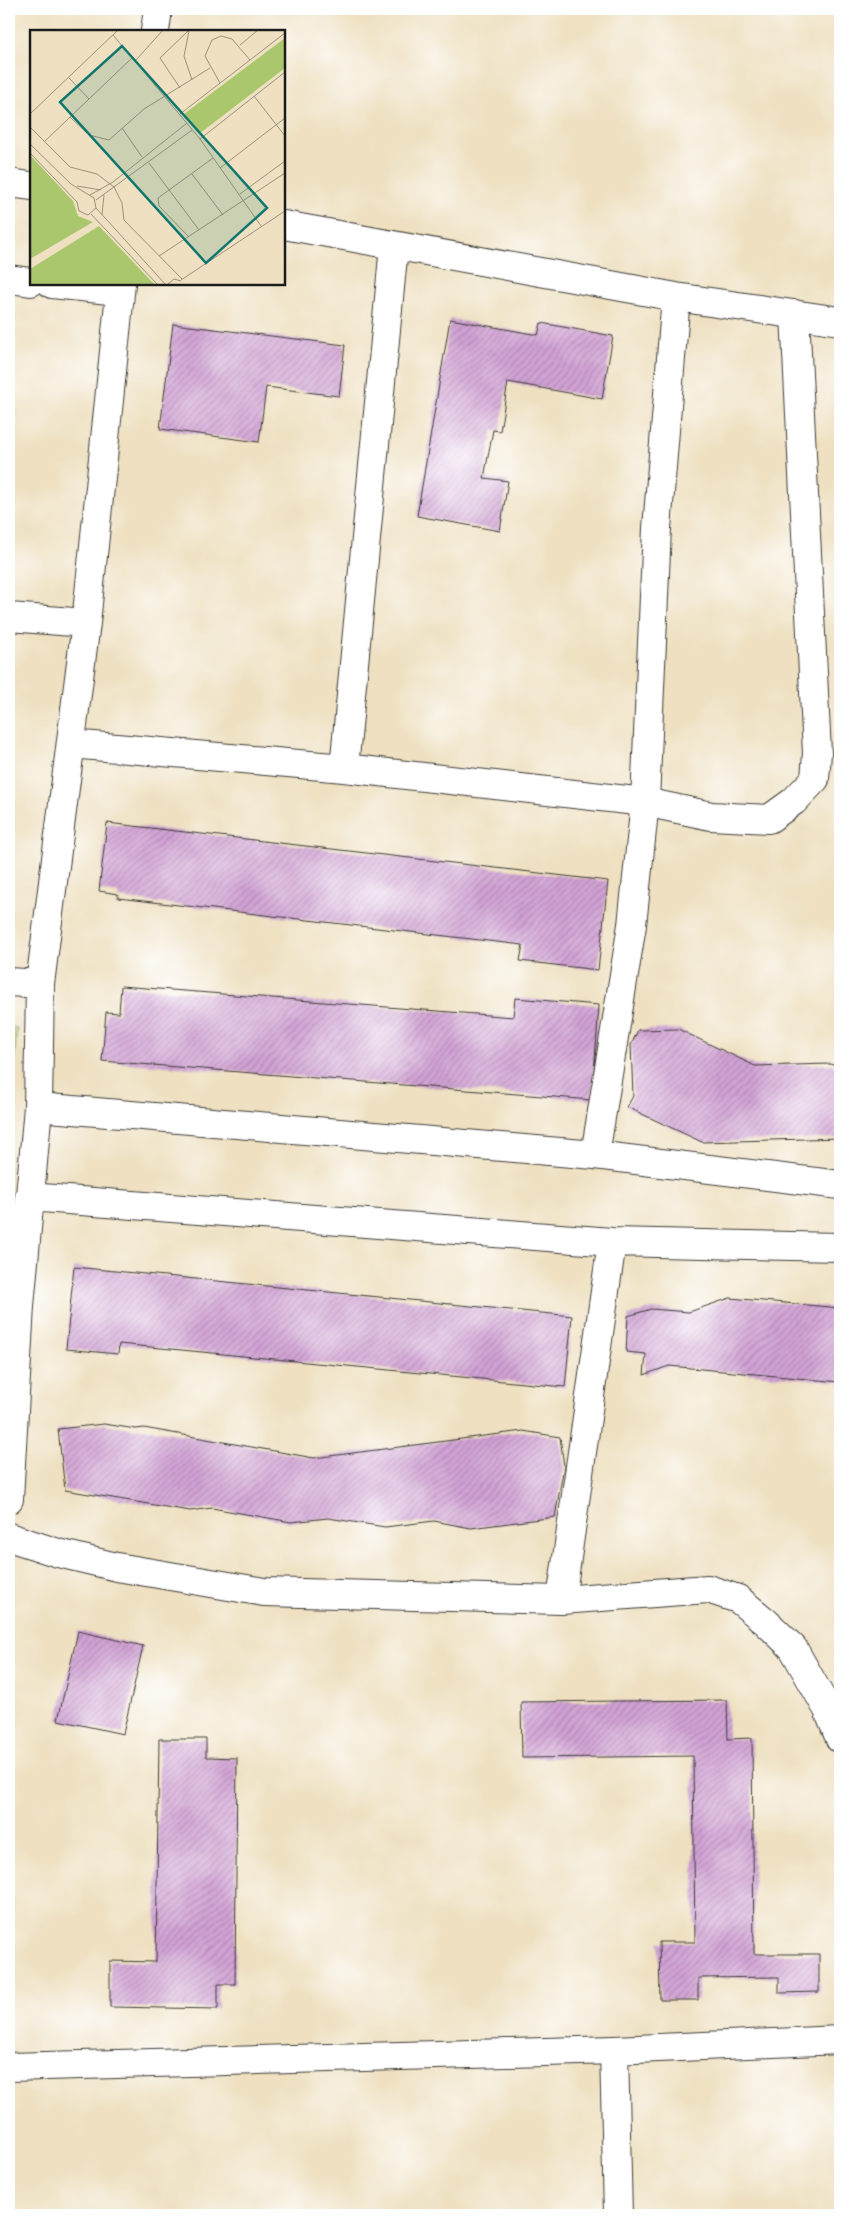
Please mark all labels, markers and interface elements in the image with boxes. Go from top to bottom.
inset map [30,30,285,285]

